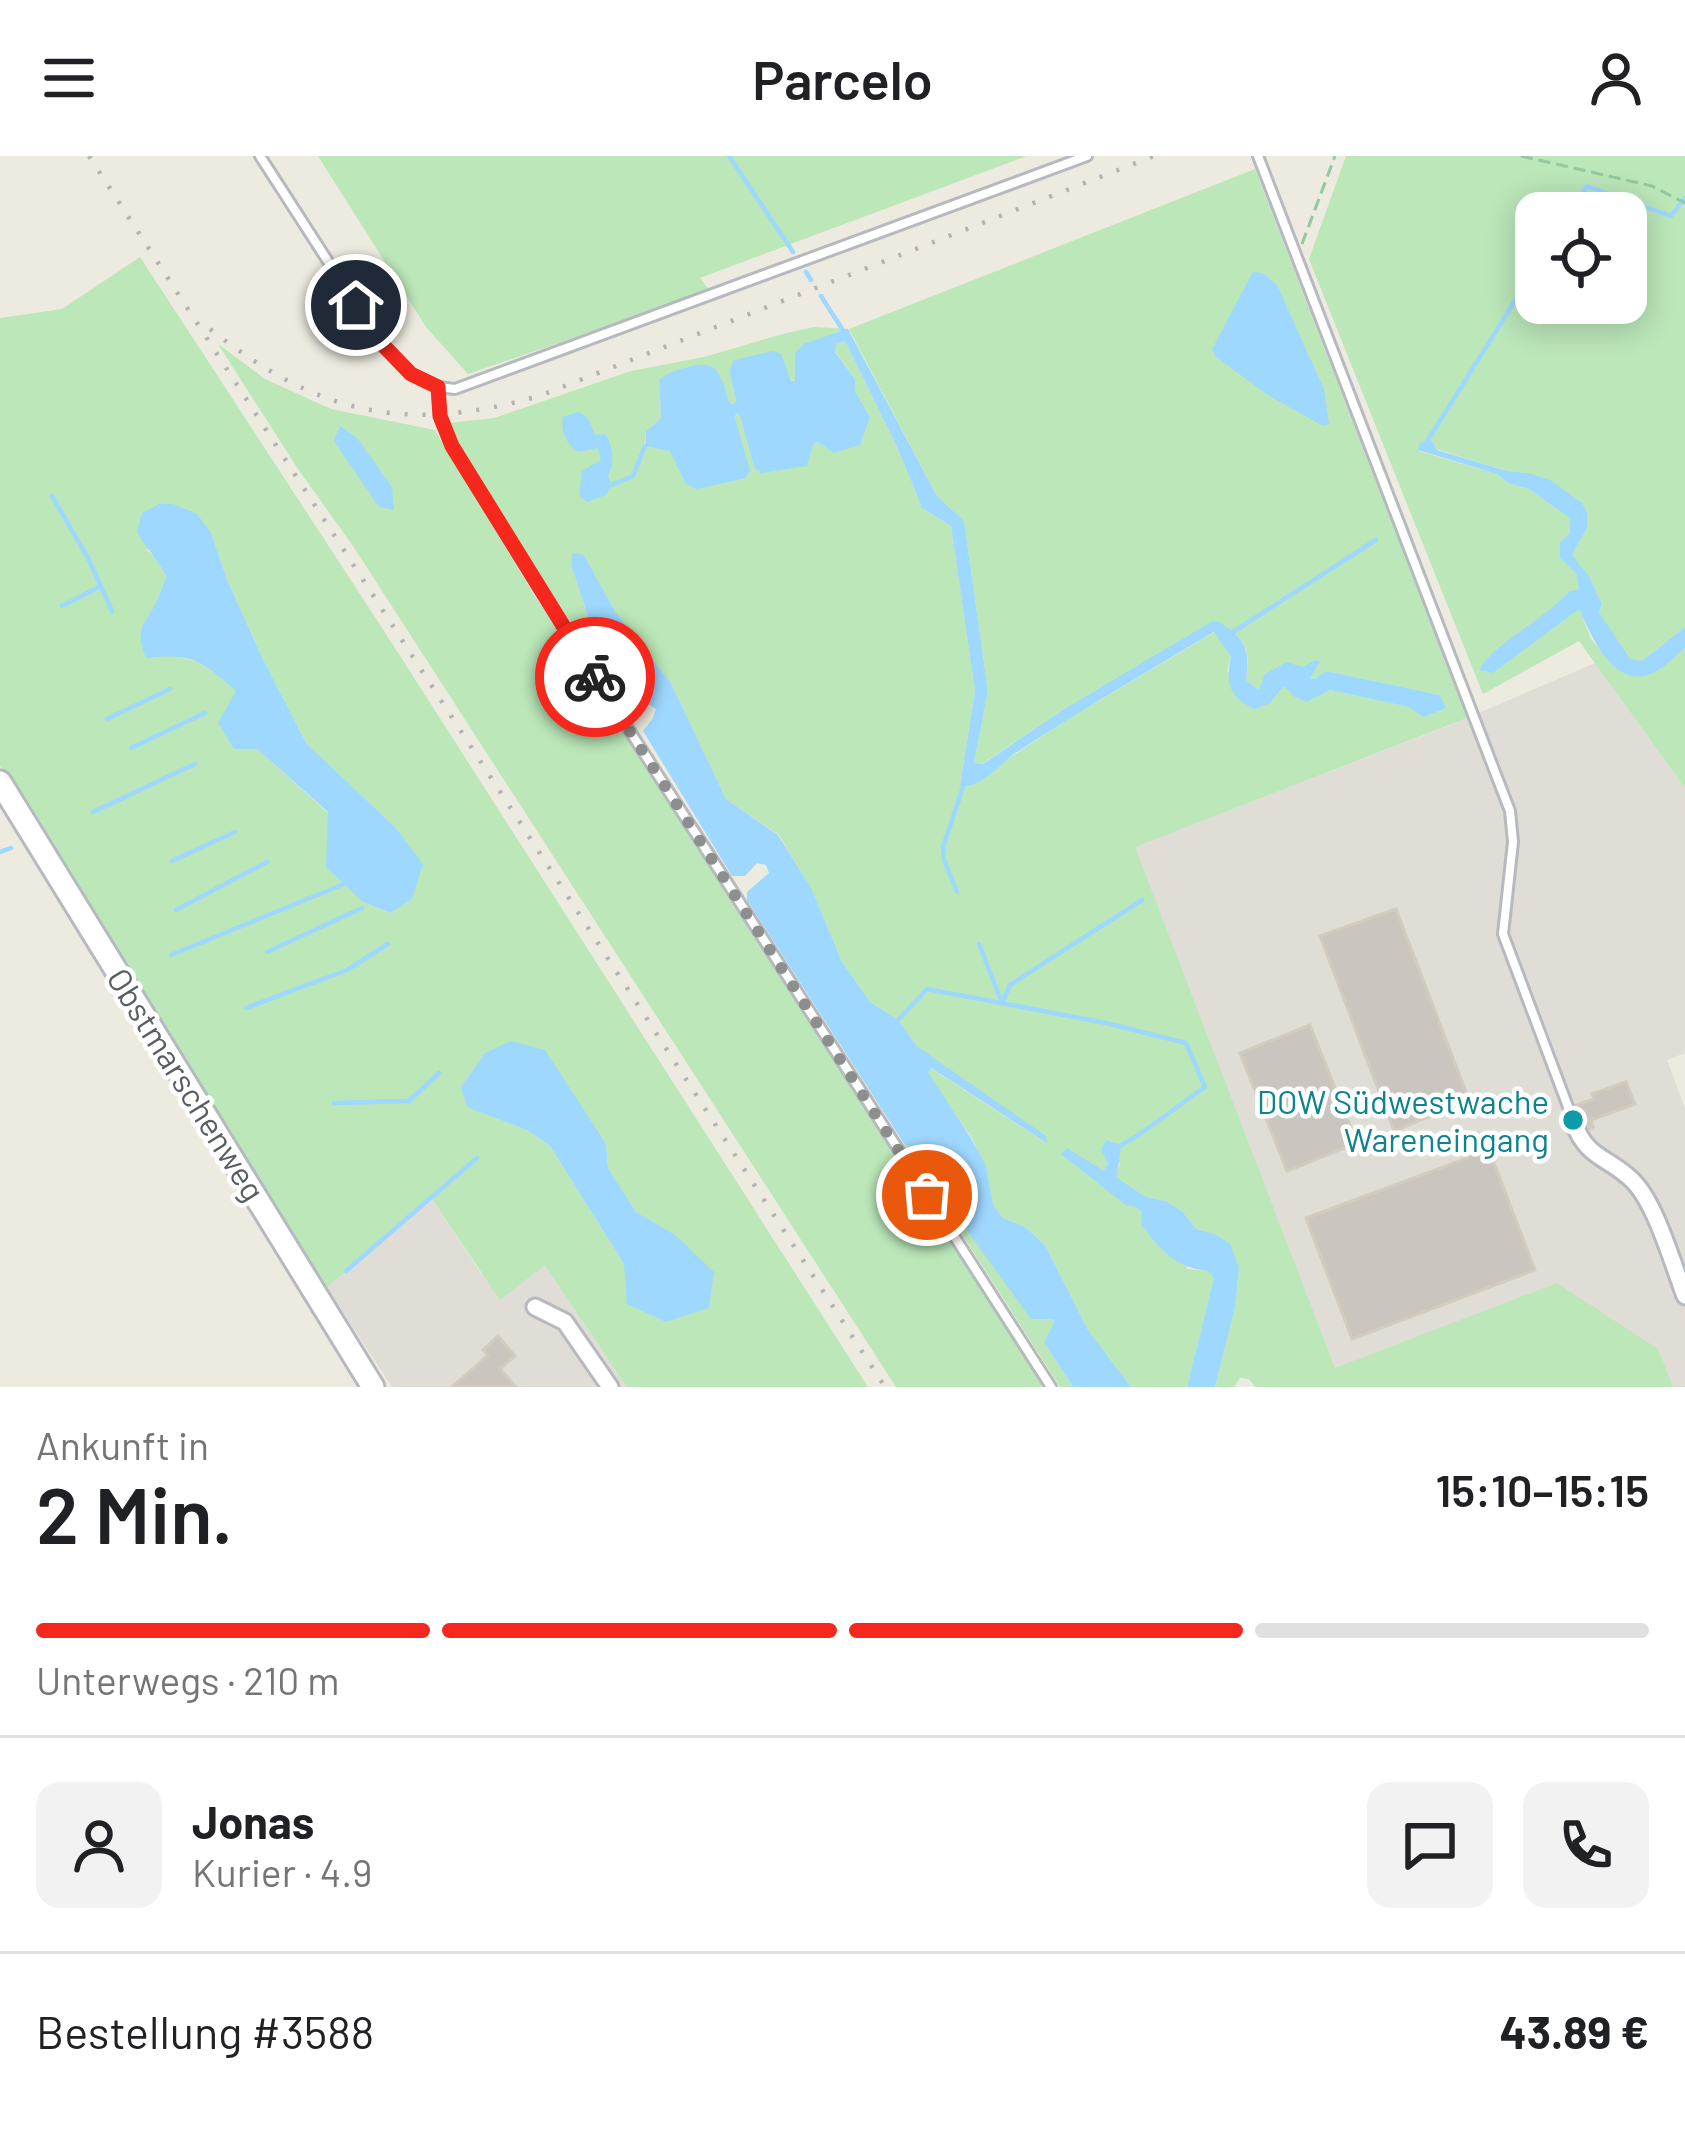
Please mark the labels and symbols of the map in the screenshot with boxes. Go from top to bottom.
pin [305,254,407,356]
courier [535,617,655,737]
street label: Obstmarschenweg [99,960,275,1208]
place label: DOW Südwestwache Wareneingang [1257,1081,1549,1159]
marker: DOW Südwestwache Wareneingang [1560,1107,1586,1133]
pin [876,1144,978,1246]

